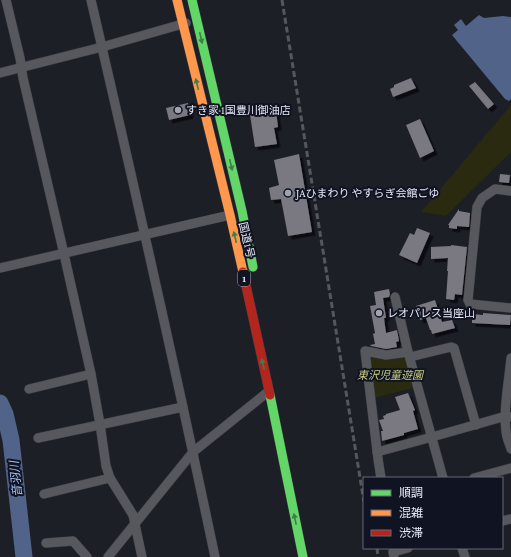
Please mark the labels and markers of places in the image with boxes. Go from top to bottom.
place label: すき家 1国豊川御油店 [186,104,291,116]
marker: すき家 1国豊川御油店 [173,105,183,115]
place label: JAひまわり やすらぎ会館ごゆ [295,187,440,200]
marker: JAひまわり やすらぎ会館ごゆ [283,188,293,198]
place label: レオパレス当座山 [387,307,475,319]
marker: レオパレス当座山 [374,308,384,318]

